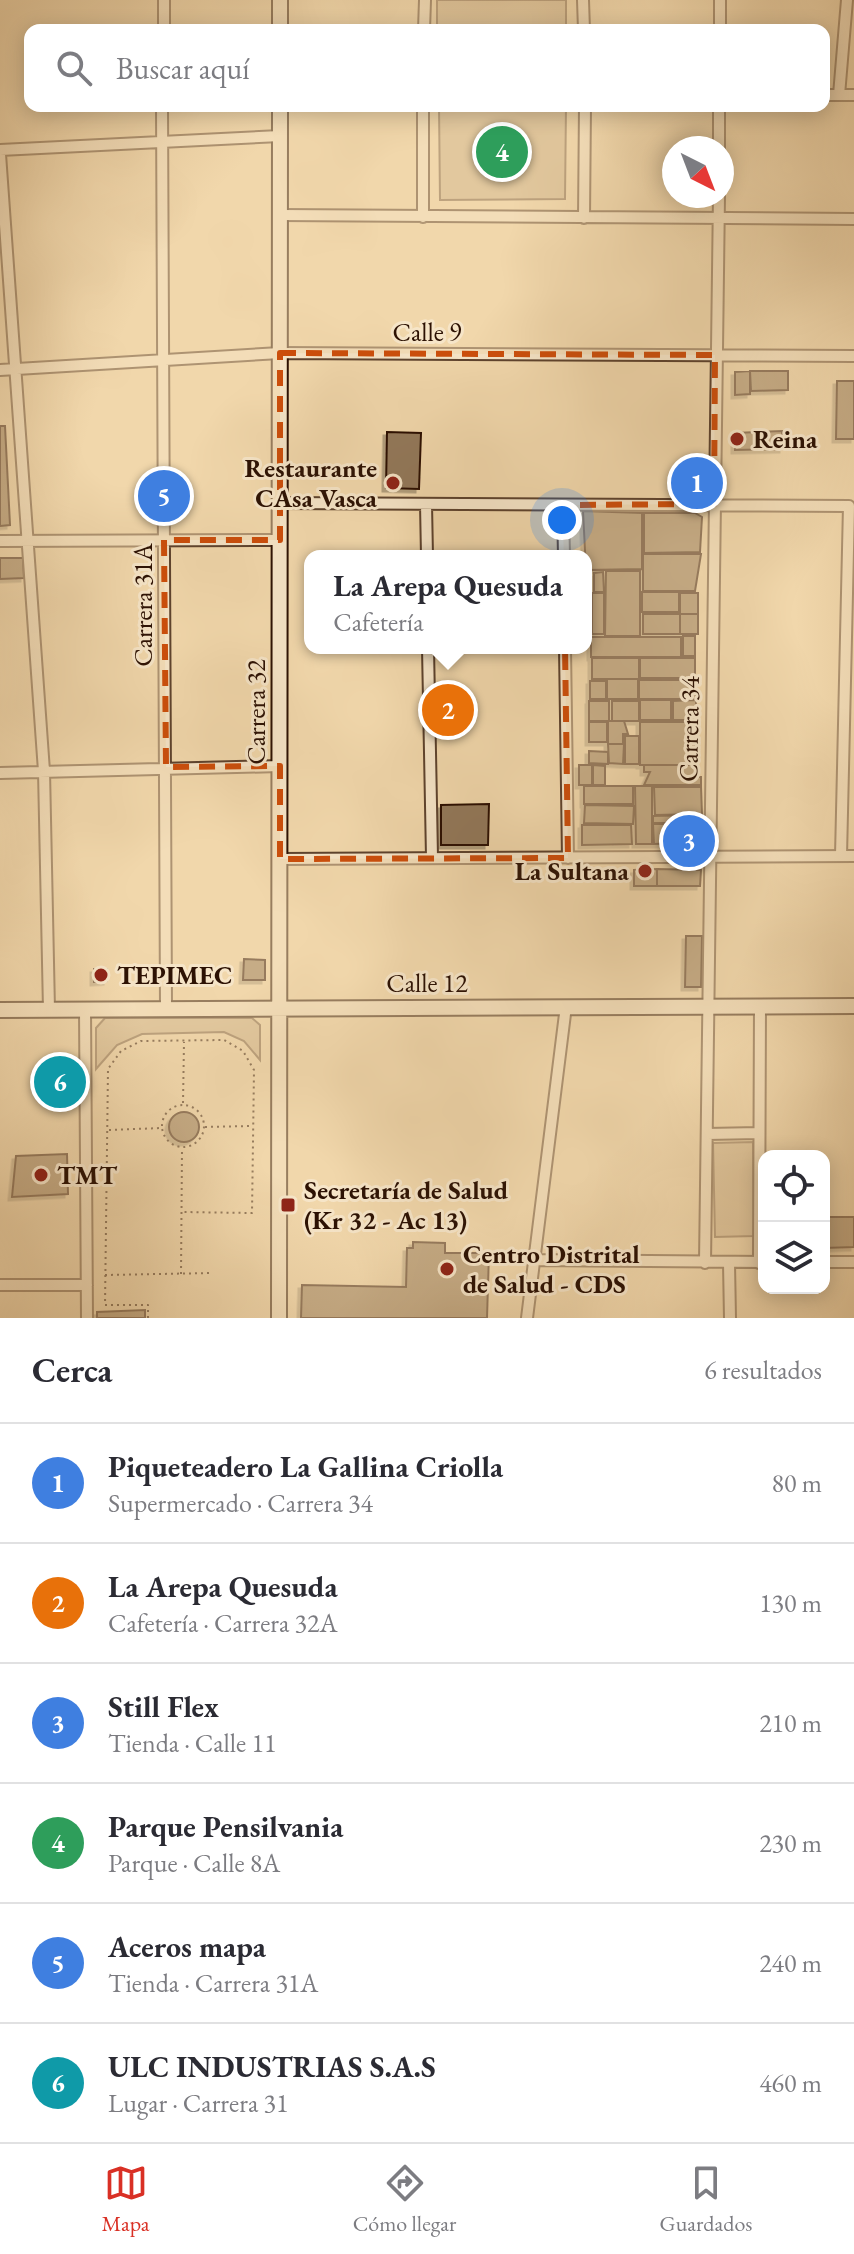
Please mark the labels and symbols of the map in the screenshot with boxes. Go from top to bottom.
pin: 4 [476,122,528,182]
north arrow [662,136,734,208]
street label: Calle 9 [392,315,462,349]
place label: Reina [753,422,818,456]
marker: Reina [728,430,746,448]
place label: Restaurante CAsa Vasca [245,451,378,515]
pin: 1 [671,453,723,513]
pin: 5 [138,466,190,526]
marker: Restaurante CAsa Vasca [384,474,402,492]
your location [542,500,582,540]
street label: Carrera 31A [126,542,160,667]
street label: Carrera 32 [239,659,273,765]
street label: Carrera 34 [671,675,707,782]
pin: 2 [422,680,474,740]
pin: 3 [663,811,715,871]
place label: La Sultana [515,854,630,888]
marker: La Sultana [636,862,654,880]
place label: TEPIMEC [117,958,233,992]
marker: TEPIMEC [92,966,110,984]
street label: Calle 12 [386,966,468,1000]
pin: 6 [34,1052,86,1112]
place label: TMT [57,1158,118,1192]
marker: TMT [32,1166,50,1184]
place label: Secretaría de Salud (Kr 32 - Ac 13) [304,1173,509,1237]
marker: Secretaría de Salud (Kr 32 - Ac 13) [279,1196,297,1214]
place label: Centro Distrital de Salud - CDS [463,1237,640,1301]
marker: Centro Distrital de Salud - CDS [438,1260,456,1278]

